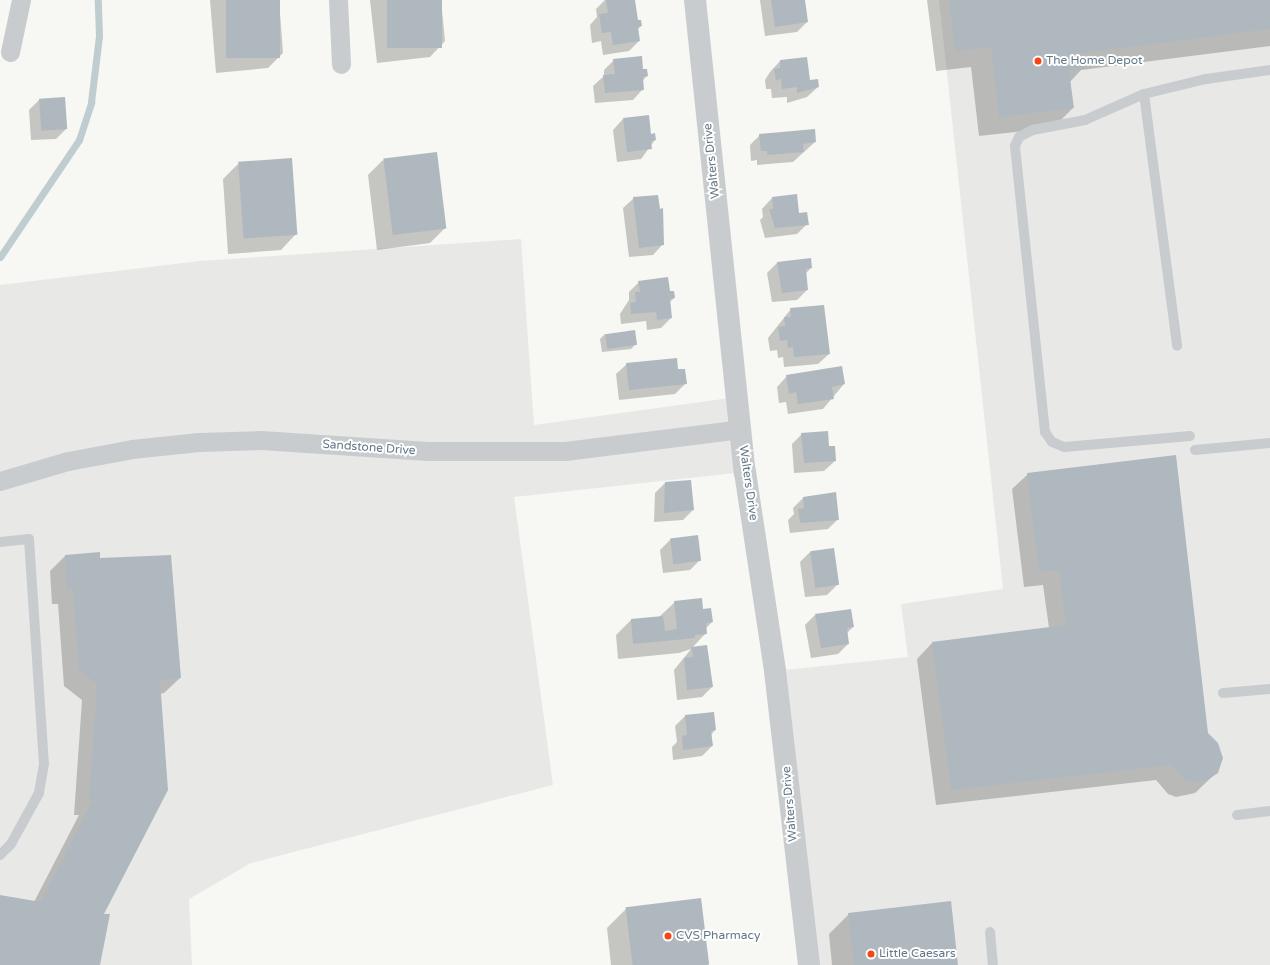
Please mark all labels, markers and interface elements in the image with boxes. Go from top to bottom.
place label: The Home Depot [1046,54,1143,68]
marker: The Home Depot [1033,56,1043,66]
street label: Walters Drive [701,123,723,199]
street label: Sandstone Drive [322,438,416,458]
street label: Walters Drive [736,445,760,521]
street label: Walters Drive [780,766,800,842]
place label: CVS Pharmacy [676,929,760,943]
marker: CVS Pharmacy [663,931,673,941]
place label: Little Caesars [879,947,956,961]
marker: Little Caesars [866,949,876,959]

